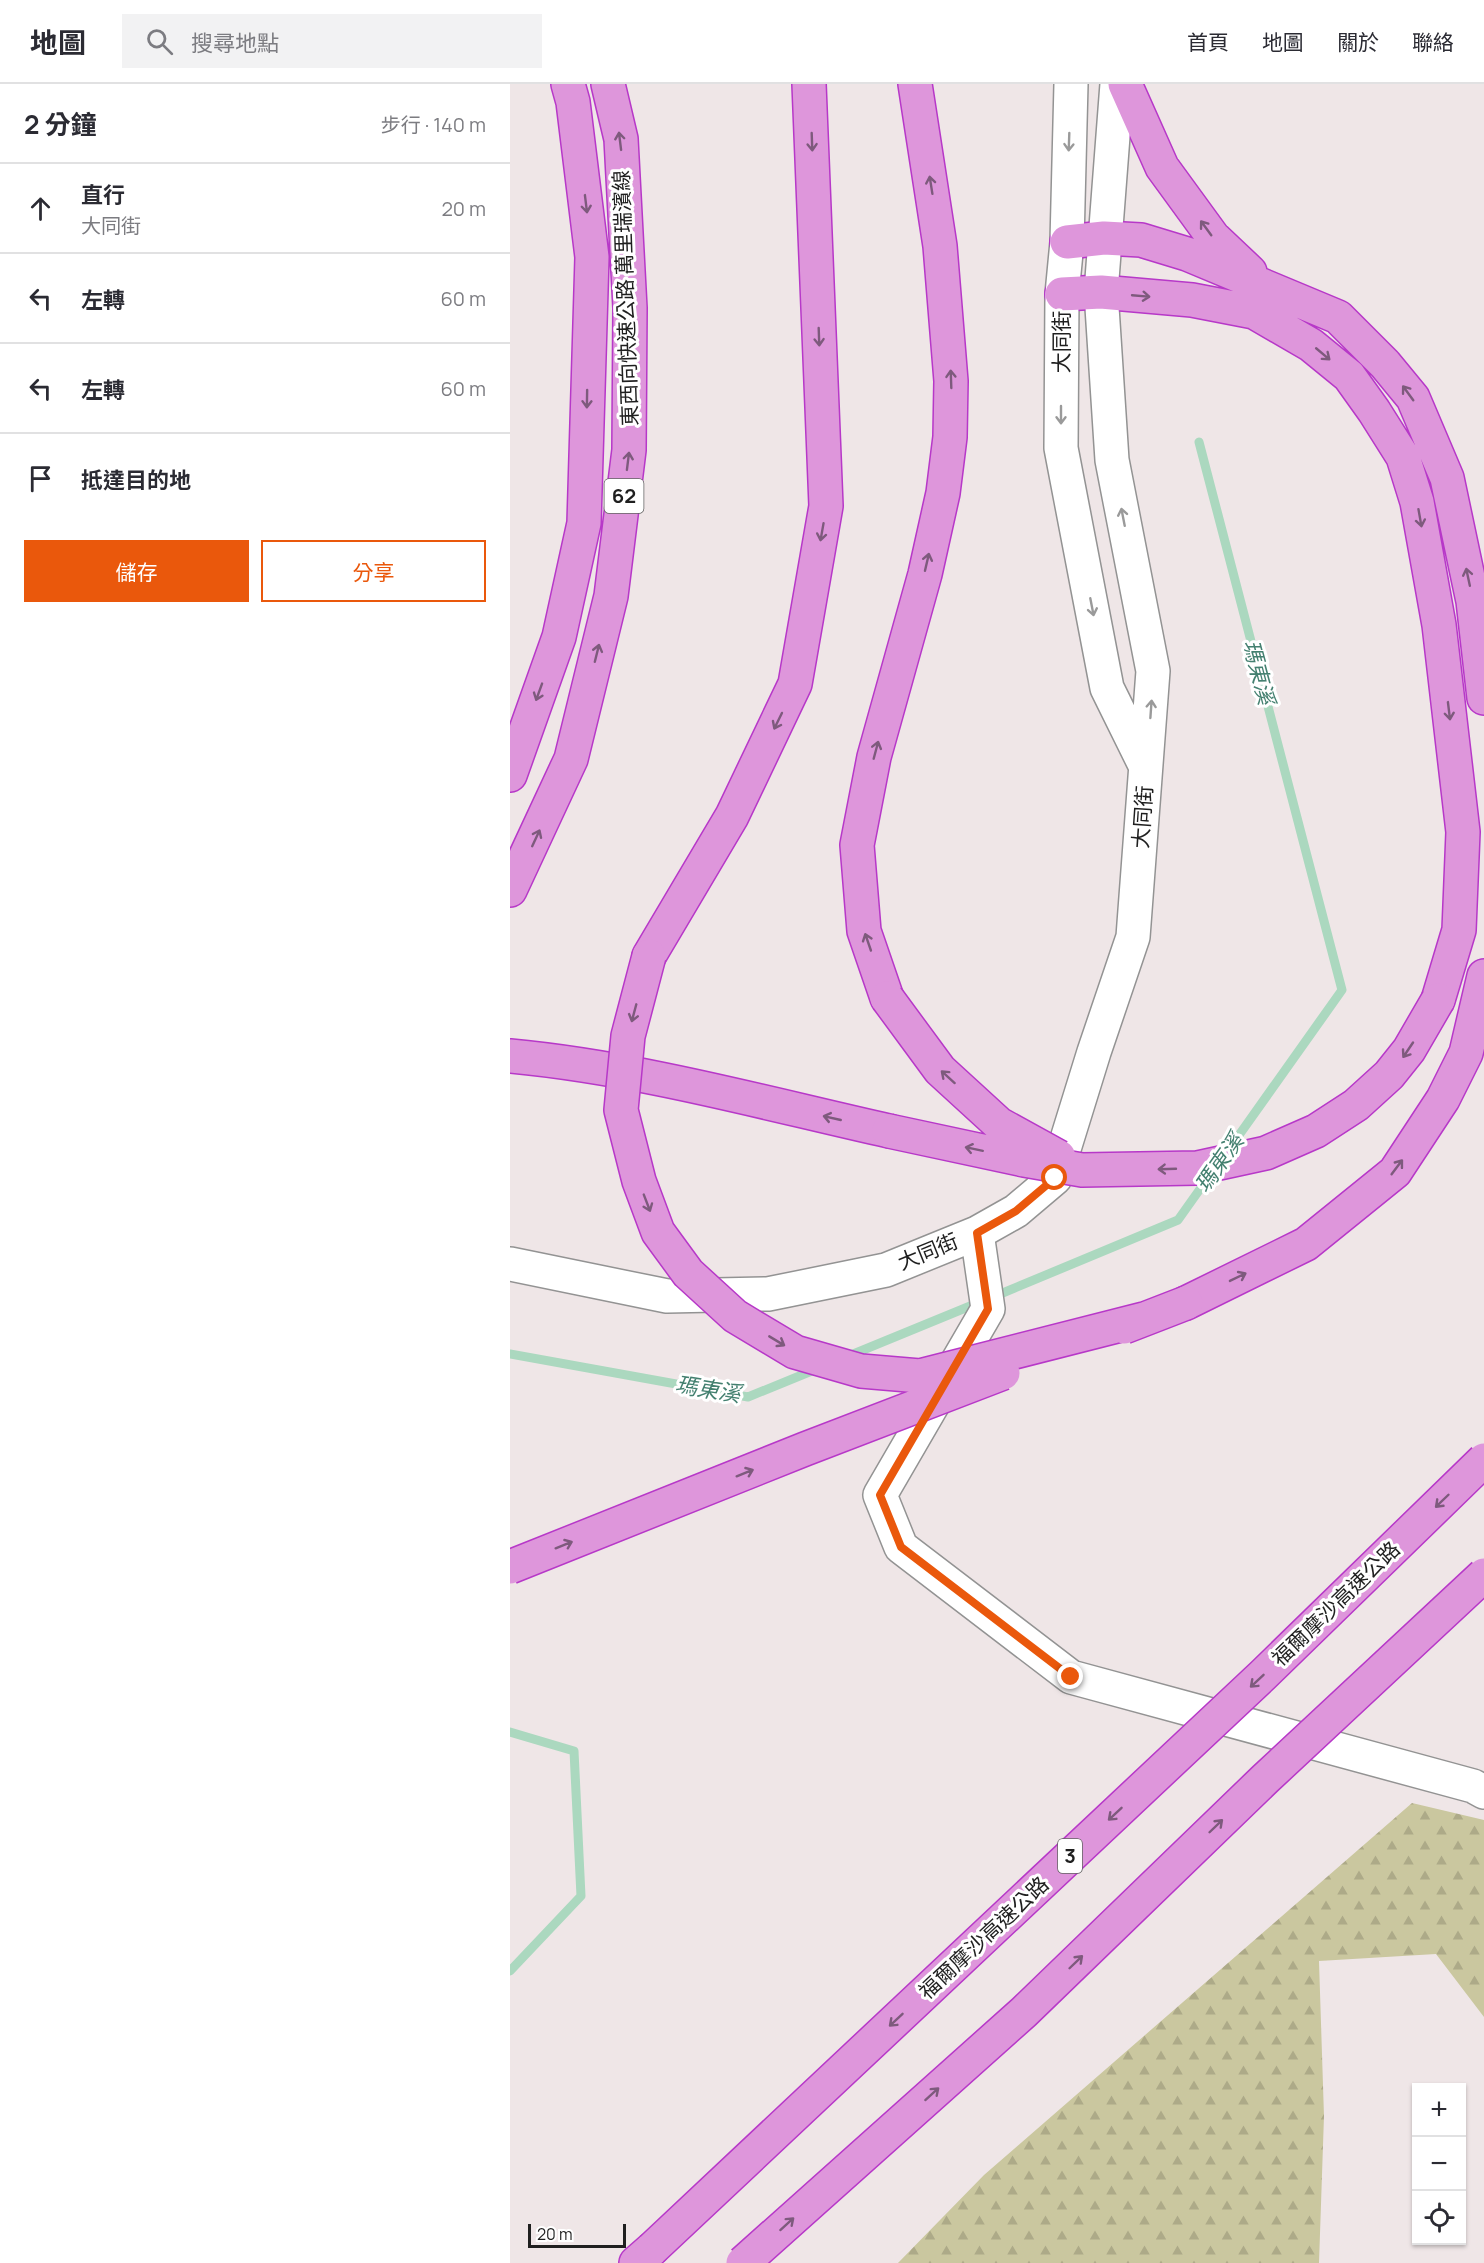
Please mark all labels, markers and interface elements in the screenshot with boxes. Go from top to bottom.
search box [122,14,542,68]
text: 地圖 [30,23,86,61]
icon: search [143,25,176,58]
text: 搜尋地點 [191,28,279,58]
text: 首頁 [1187,28,1229,56]
text: 地圖 [1262,28,1304,56]
text: 關於 [1337,28,1379,56]
text: 聯絡 [1412,28,1454,56]
text: 2 分鐘 [24,106,97,142]
text: 步行 · 140 m [381,111,486,138]
one-way arrow [614,131,625,151]
one-way arrow [806,132,817,152]
one-way arrow [1063,132,1075,152]
street label: 東西向快速公路 萬里瑞濱線 [607,170,643,427]
one-way arrow [925,175,936,195]
text: 直行 [81,180,125,210]
icon: ahead [24,192,57,225]
one-way arrow [580,194,591,214]
text: 20 m [441,195,486,222]
text: 大同街 [81,212,141,239]
one-way arrow [1200,220,1212,236]
icon: left [24,282,57,315]
text: 左轉 [81,285,125,315]
text: 60 m [440,285,486,312]
one-way arrow [1131,291,1151,302]
street label: 大同街 [1047,311,1075,374]
one-way arrow [814,327,825,347]
one-way arrow [1315,348,1331,361]
one-way arrow [945,369,956,389]
icon: left [24,372,57,405]
text: 左轉 [81,375,125,405]
text: 60 m [440,375,486,402]
one-way arrow [1402,386,1415,402]
one-way arrow [582,388,593,408]
one-way arrow [1056,405,1067,425]
one-way arrow [623,452,634,472]
icon: arrive [24,462,57,495]
text: 抵達目的地 [81,465,191,495]
road number: 62 [604,479,644,513]
one-way arrow [1117,507,1128,527]
one-way arrow [1415,508,1426,528]
one-way arrow [816,521,827,541]
button: 儲存 [24,540,249,602]
button: 分享 [261,540,486,602]
one-way arrow [922,553,934,572]
one-way arrow [1462,568,1473,588]
one-way arrow [1087,597,1098,617]
water label: 瑪東溪 [1236,636,1283,711]
one-way arrow [591,644,603,663]
one-way arrow [532,682,543,701]
one-way arrow [1145,699,1156,719]
one-way arrow [1444,701,1455,721]
one-way arrow [771,711,783,729]
one-way arrow [870,741,882,760]
street label: 大同街 [1126,785,1158,849]
one-way arrow [530,829,542,847]
one-way arrow [862,933,873,952]
one-way arrow [628,1003,639,1022]
one-way arrow [1402,1041,1414,1058]
one-way arrow [941,1070,956,1084]
one-way arrow [823,1112,842,1123]
water label: 瑪東溪 [1188,1125,1252,1199]
one-way arrow [965,1143,984,1154]
one-way arrow [1391,1159,1404,1175]
one-way arrow [1158,1163,1178,1174]
route start [1041,1164,1067,1190]
one-way arrow [642,1193,653,1212]
street label: 大同街 [893,1226,962,1276]
one-way arrow [1229,1271,1247,1282]
one-way arrow [768,1336,785,1348]
water label: 瑪東溪 [673,1369,746,1409]
one-way arrow [736,1467,754,1478]
one-way arrow [1435,1493,1450,1508]
street label: 福爾摩沙高速公路 [1265,1535,1405,1672]
one-way arrow [555,1539,573,1550]
route end [1057,1663,1083,1689]
one-way arrow [1250,1673,1265,1688]
one-way arrow [1108,1807,1123,1821]
one-way arrow [1208,1819,1223,1834]
road number: 3 [1058,1839,1082,1873]
street label: 福爾摩沙高速公路 [912,1870,1054,2005]
one-way arrow [1068,1954,1083,1969]
one-way arrow [889,2012,904,2027]
map controls [1412,2083,1466,2245]
button: + [1412,2083,1466,2137]
one-way arrow [924,2087,939,2101]
button: − [1412,2137,1466,2191]
button: locate [1412,2191,1466,2245]
one-way arrow [779,2217,794,2231]
scale bar [528,2221,626,2248]
text: 20 m [537,2223,573,2245]

